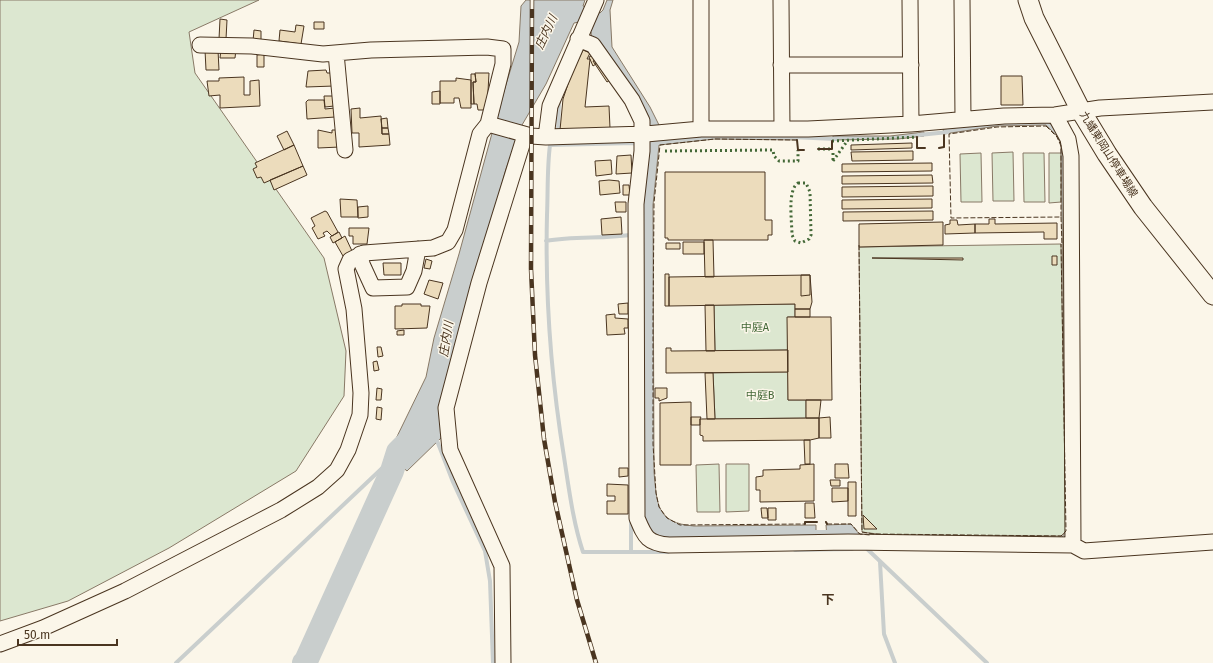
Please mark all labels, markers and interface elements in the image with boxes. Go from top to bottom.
water label: 庄内川 [532,11,561,51]
street label: 九蟠東岡山停車場線 [1077,109,1140,200]
water label: 庄内川 [436,318,456,358]
park label: 中庭A [741,321,770,334]
park label: 中庭B [746,389,775,402]
district label: 下 [821,592,835,607]
scale bar [18,621,117,647]
text: 50 m [24,628,50,642]

